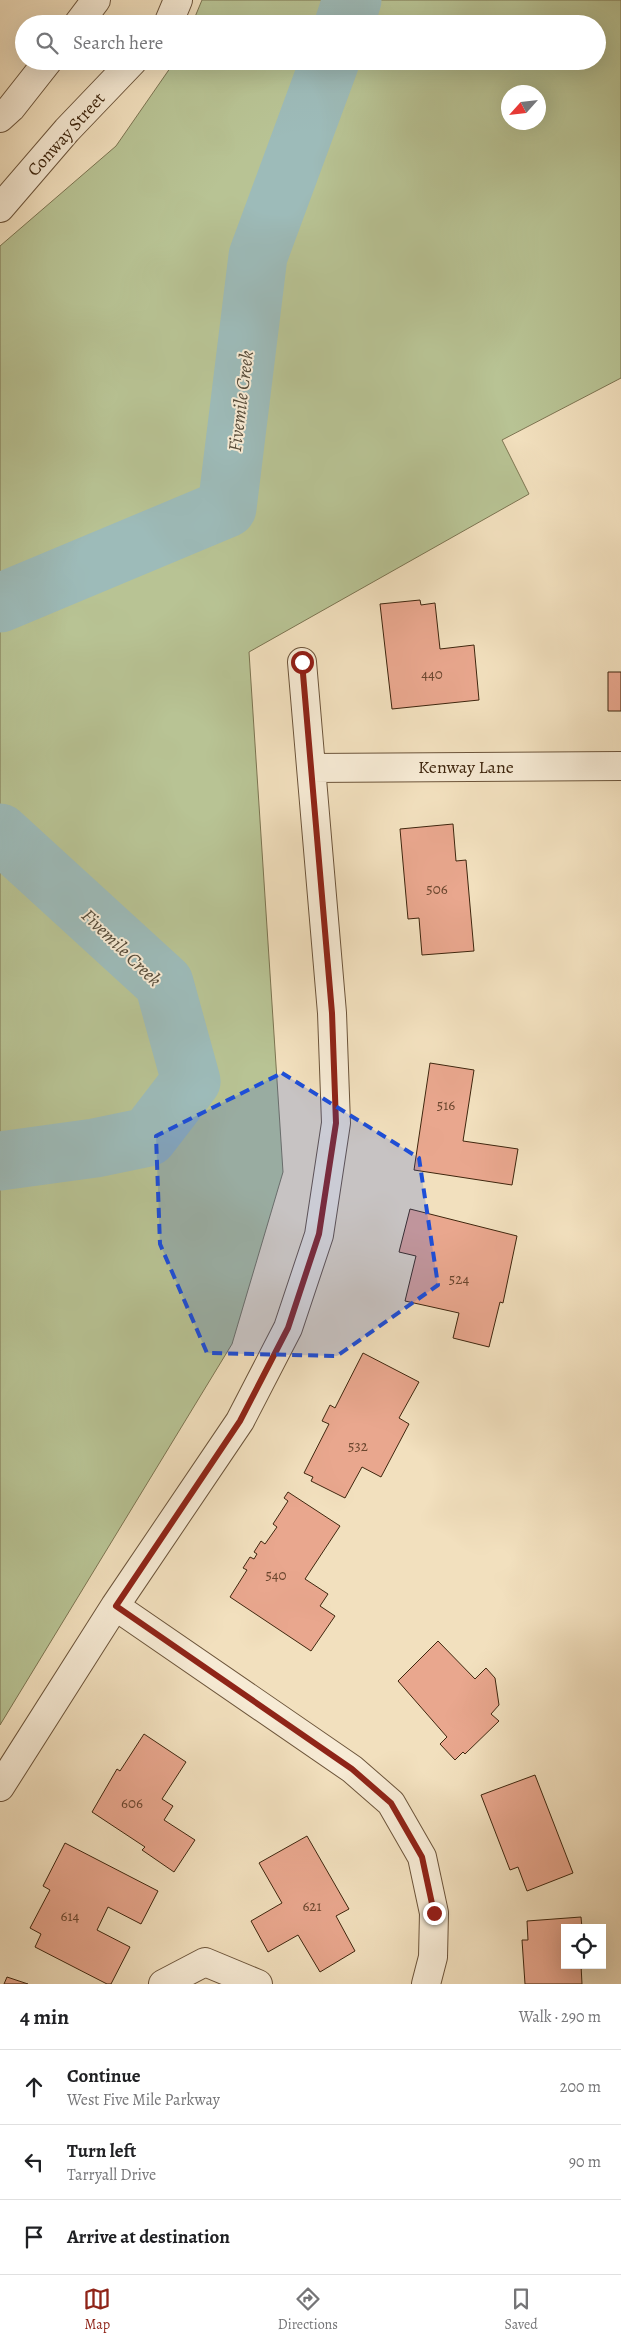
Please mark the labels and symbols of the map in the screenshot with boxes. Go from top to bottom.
north arrow [501,85,546,130]
street label: Conway Street [22,87,110,181]
water label: Fivemile Creek [222,349,260,453]
route start [291,651,314,674]
house number: 440 [421,664,443,684]
street label: Kenway Lane [418,755,514,779]
house number: 506 [426,879,448,899]
water label: Fivemile Creek [76,903,167,992]
house number: 516 [437,1095,455,1115]
house number: 524 [449,1269,469,1289]
house number: 532 [348,1436,368,1456]
house number: 540 [265,1565,287,1585]
house number: 606 [121,1793,143,1813]
house number: 621 [302,1896,322,1916]
route end [423,1902,446,1925]
house number: 614 [61,1906,80,1926]

